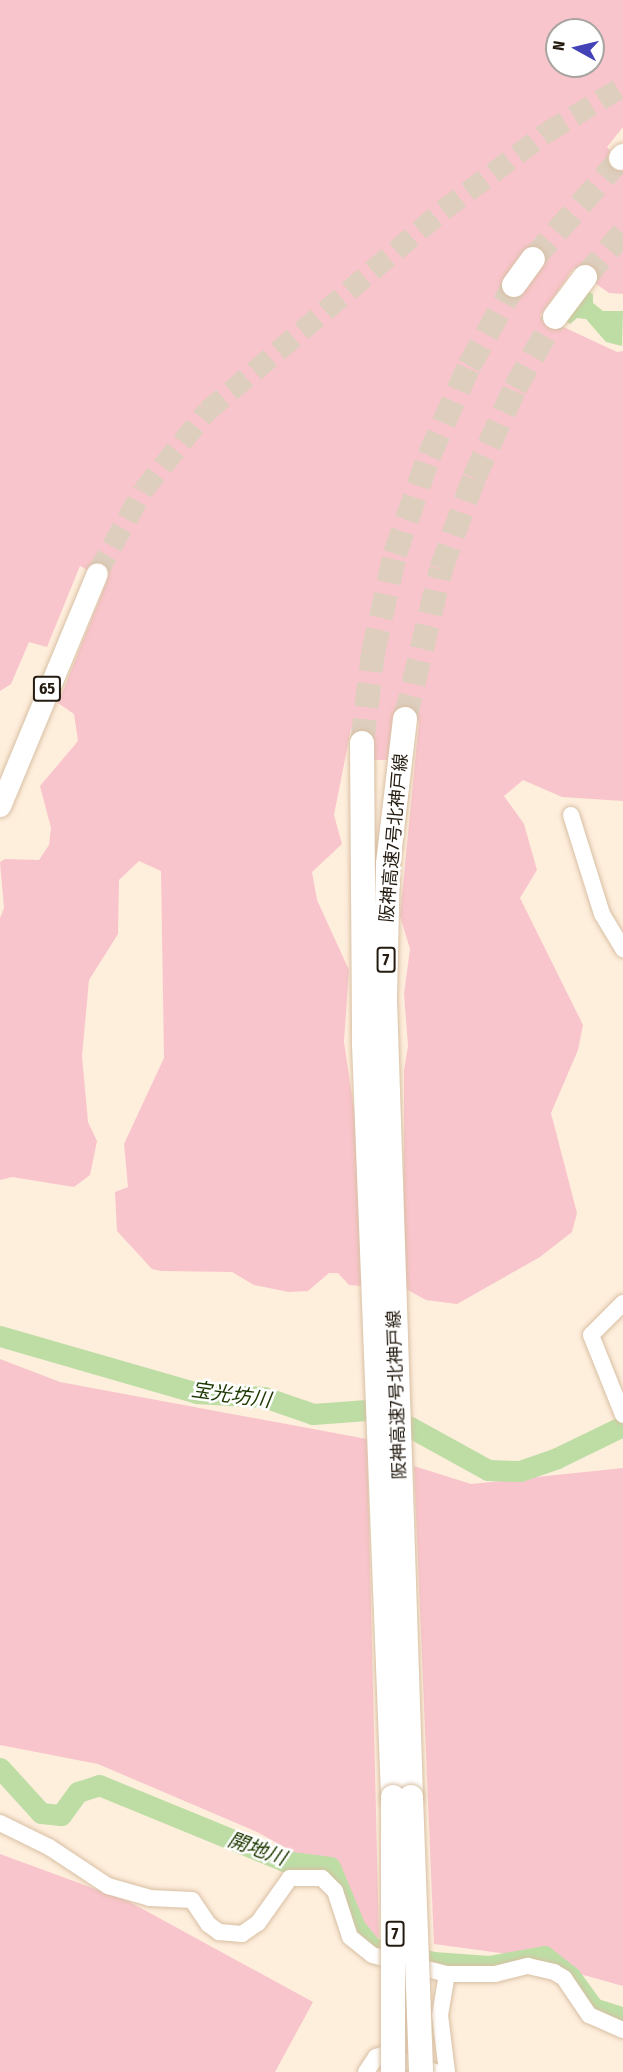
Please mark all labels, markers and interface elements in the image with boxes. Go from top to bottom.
north arrow [545,18,605,78]
text: N [549,40,569,52]
road number: 65 [32,676,62,702]
street label: 阪神高速7号北神戸線 [376,753,412,923]
road number: 7 [376,947,396,973]
street label: 阪神高速7号北神戸線 [383,1310,411,1480]
water label: 宝光坊川 [190,1378,272,1412]
water label: 開地川 [225,1827,289,1871]
road number: 7 [384,1921,406,1947]

